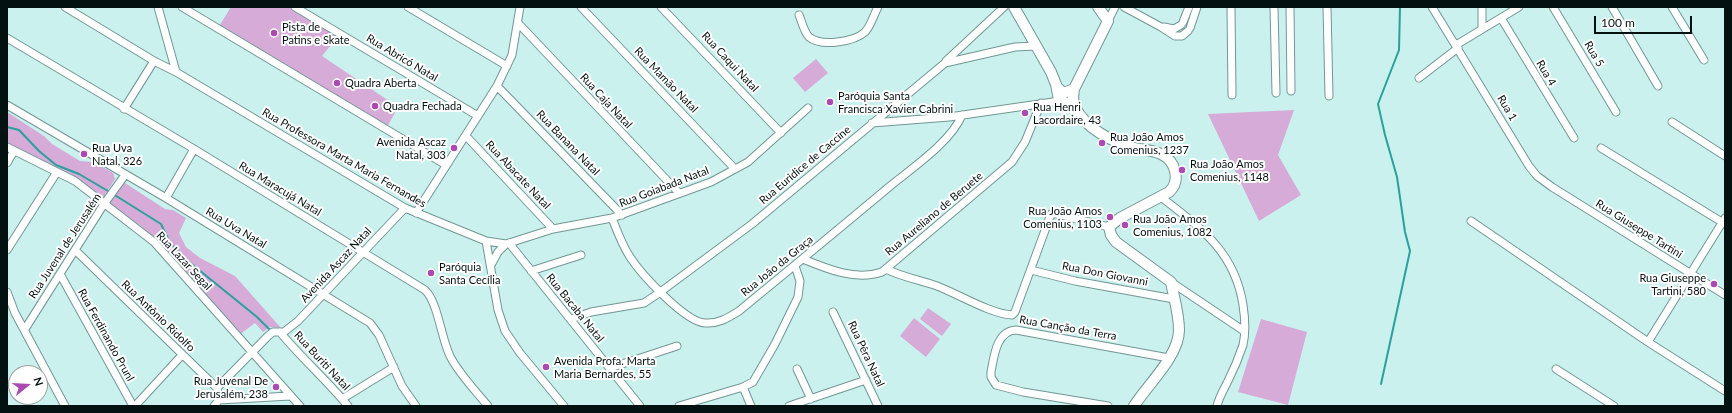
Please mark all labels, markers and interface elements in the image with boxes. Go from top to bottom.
scale bar [1596,8,1694,34]
text: 100 m [1601,15,1635,30]
place label: Pista de Patins e Skate [282,20,350,46]
marker: Pista de Patins e Skate [269,28,279,38]
street label: Rua Caqui Natal [699,29,761,95]
street label: Rua Abricó Natal [364,31,440,85]
street label: Rua 5 [1581,39,1607,69]
street label: Rua Mamão Natal [631,45,701,115]
street label: Rua 4 [1533,58,1559,88]
street label: Rua Caja Natal [577,71,635,131]
place label: Quadra Aberta [345,76,416,90]
marker: Quadra Aberta [332,78,342,88]
place label: Paróquia Santa Francisca Xavier Cabrini [838,89,953,115]
street label: Rua 1 [1494,93,1520,123]
marker: Paróquia Santa Francisca Xavier Cabrini [825,97,835,107]
place label: Quadra Fechada [383,99,462,113]
place label: Rua Henri Lacordaire, 43 [1033,100,1101,126]
marker: Quadra Fechada [370,101,380,111]
street label: Rua Professora Marta Maria Fernandes [260,105,428,211]
street label: Rua Banana Natal [534,108,602,178]
marker: Rua Henri Lacordaire, 43 [1020,108,1030,118]
street label: Rua Euridice de Caccine [757,123,853,207]
place label: Rua João Amos Comenius, 1237 [1110,130,1189,156]
place label: Avenida Ascaz Natal, 303 [377,135,446,161]
street label: Rua Abacate Natal [483,138,553,212]
marker: Rua João Amos Comenius, 1237 [1097,138,1107,148]
place label: Rua Uva Natal, 326 [92,141,142,167]
marker: Avenida Ascaz Natal, 303 [449,143,459,153]
marker: Rua Uva Natal, 326 [79,149,89,159]
place label: Rua João Amos Comenius, 1148 [1190,157,1269,183]
street label: Rua Maracujá Natal [236,159,324,219]
street label: Rua Goiabada Natal [617,164,711,210]
marker: Rua João Amos Comenius, 1148 [1177,165,1187,175]
street label: Rua Aureliano de Beruete [883,169,985,259]
street label: Rua Juvenal de Jerusalém [26,191,104,301]
street label: Rua Giuseppe Tartini [1593,197,1685,261]
place label: Rua João Amos Comenius, 1103 [1023,204,1102,230]
street label: Rua Uva Natal [203,205,269,251]
marker: Rua João Amos Comenius, 1103 [1105,212,1115,222]
place label: Rua João Amos Comenius, 1082 [1133,212,1212,238]
marker: Rua João Amos Comenius, 1082 [1120,220,1130,230]
street label: Avenida Ascaz Natal [298,225,374,305]
street label: Rua Lazar Segal [154,229,214,293]
street label: Rua João da Graça [738,233,816,299]
street label: Rua Don Giovanni [1061,259,1149,289]
place label: Paróquia Santa Cecília [439,260,500,286]
marker: Paróquia Santa Cecília [426,268,436,278]
street label: Rua Bacaba Natal [543,271,607,345]
place label: Rua Giuseppe Tartini, 580 [1639,271,1706,297]
street label: Rua Antônio Ridolfo [119,278,197,354]
marker: Rua Giuseppe Tartini, 580 [1709,279,1719,289]
street label: Rua Ferdinando Prunl [75,287,137,383]
street label: Rua Canção da Terra [1018,313,1118,343]
street label: Rua Pêra Natal [845,319,887,389]
street label: Rua Buriti Natal [291,329,353,393]
place label: Avenida Profa. Marta Maria Bernardes, 55 [554,354,656,380]
marker: Avenida Profa. Marta Maria Bernardes, 55 [541,362,551,372]
north arrow [8,365,48,405]
place label: Rua Juvenal De Jerusalém, 238 [194,374,268,400]
text: N [31,375,46,387]
marker: Rua Juvenal De Jerusalém, 238 [271,382,281,392]

